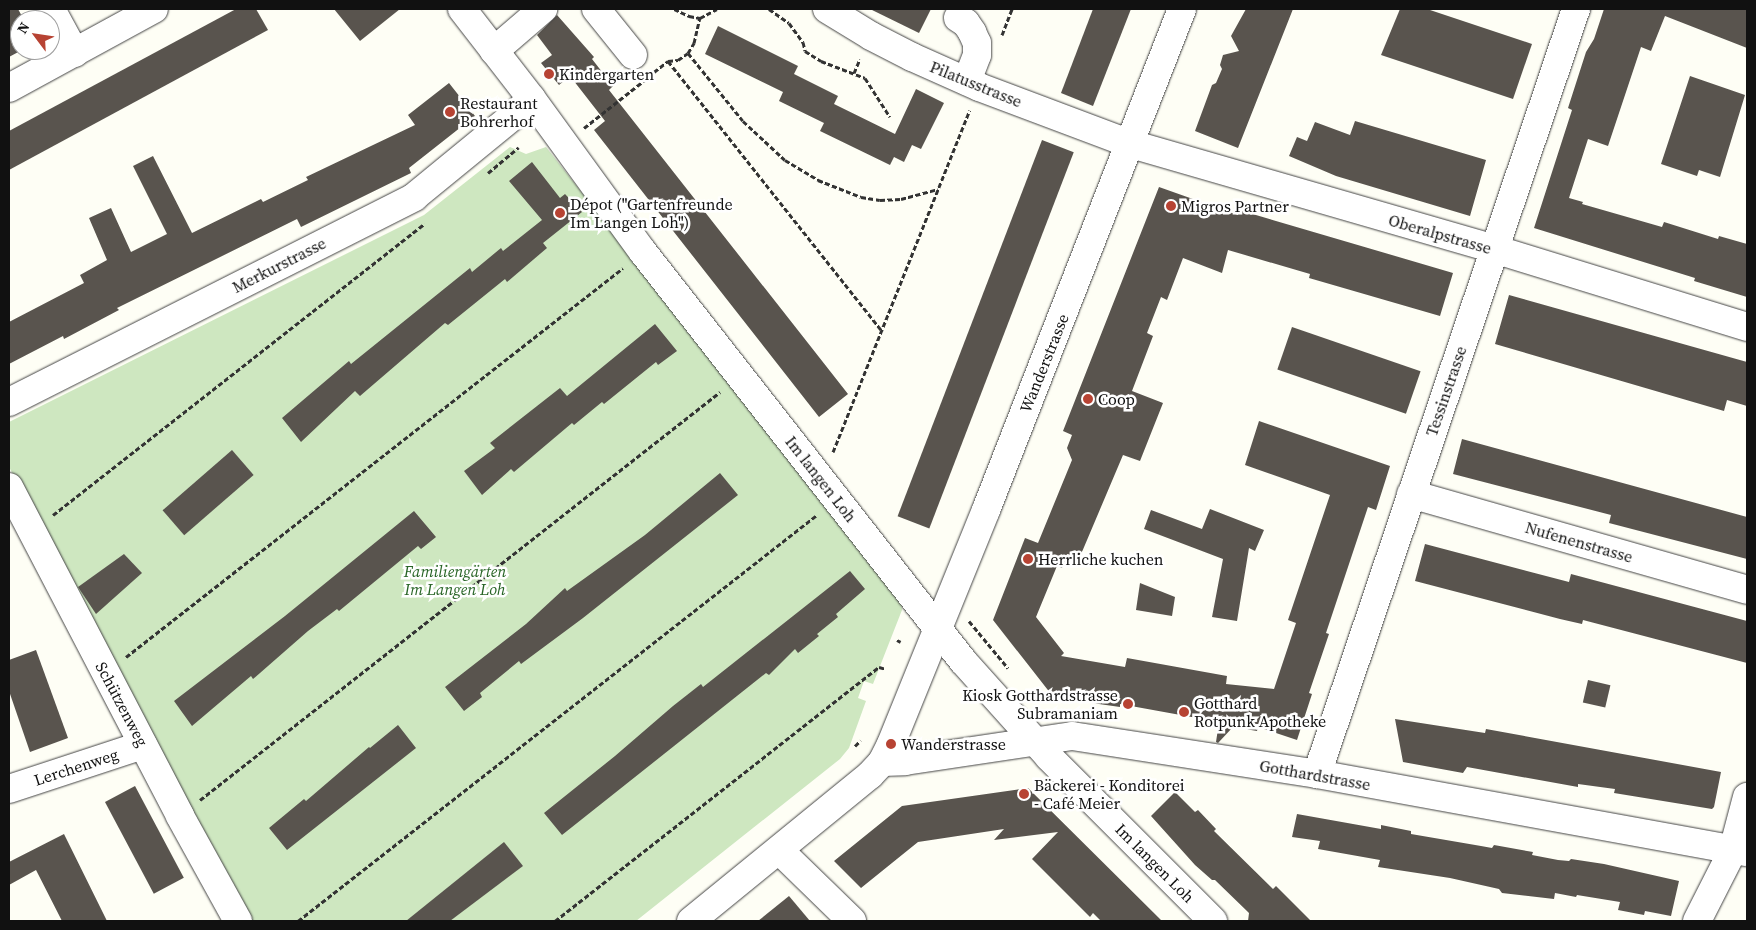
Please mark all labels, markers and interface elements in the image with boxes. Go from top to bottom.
north arrow [10,10,60,60]
text: N [12,18,34,37]
street label: Pilatusstrasse [927,57,1025,111]
place label: Kindergarten [559,64,654,84]
marker: Kindergarten [543,68,555,80]
place label: Restaurant Bohrerhof [460,93,538,131]
marker: Restaurant Bohrerhof [444,106,456,118]
place label: Dépot ("Gartenfreunde Im Langen Loh") [570,194,733,232]
place label: Migros Partner [1181,196,1289,216]
marker: Migros Partner [1165,200,1177,212]
marker: Dépot ("Gartenfreunde Im Langen Loh") [554,207,566,219]
street label: Oberalpstrasse [1386,210,1494,258]
street label: Merkurstrasse [229,233,329,297]
street label: Wanderstrasse [1015,311,1073,415]
street label: Tessinstrasse [1422,343,1470,439]
place label: Coop [1098,389,1135,409]
marker: Coop [1082,393,1094,405]
street label: Im langen Loh [781,432,861,526]
street label: Nufenenstrasse [1523,517,1635,567]
place label: Herrliche kuchen [1038,549,1164,569]
marker: Herrliche kuchen [1022,553,1034,565]
park label: Familiengärten Im Langen Loh [404,561,506,599]
street label: Schützenweg [92,658,152,750]
place label: Kiosk Gotthardstrasse Subramaniam [962,685,1118,723]
place label: Gotthard Rotpunk Apotheke [1194,693,1326,731]
marker: Kiosk Gotthardstrasse Subramaniam [1122,698,1134,710]
marker: Gotthard Rotpunk Apotheke [1178,706,1190,718]
place label: Wanderstrasse [901,734,1006,754]
marker: Wanderstrasse [885,738,897,750]
street label: Lerchenweg [32,744,120,790]
street label: Gotthardstrasse [1258,756,1372,794]
place label: Bäckerei - Konditorei - Café Meier [1034,775,1185,813]
marker: Bäckerei - Konditorei - Café Meier [1018,788,1030,800]
street label: Im langen Loh [1111,819,1199,907]

